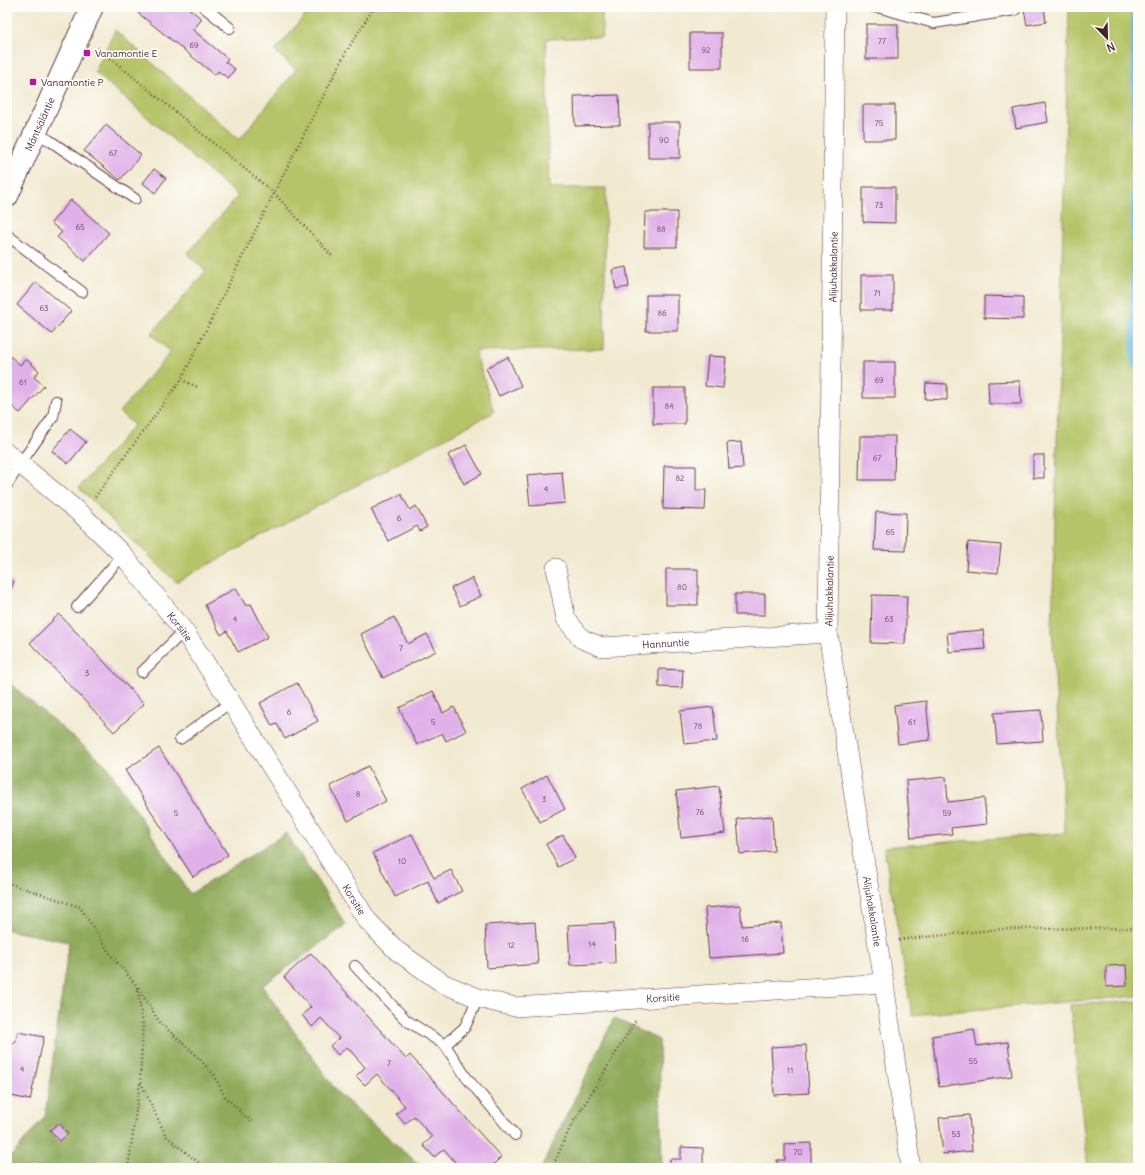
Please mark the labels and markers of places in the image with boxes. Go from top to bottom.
place label: Vanamontie E [95,47,158,60]
marker: Vanamontie E [82,48,92,58]
place label: Vanamontie P [41,76,104,89]
marker: Vanamontie P [28,77,38,87]

